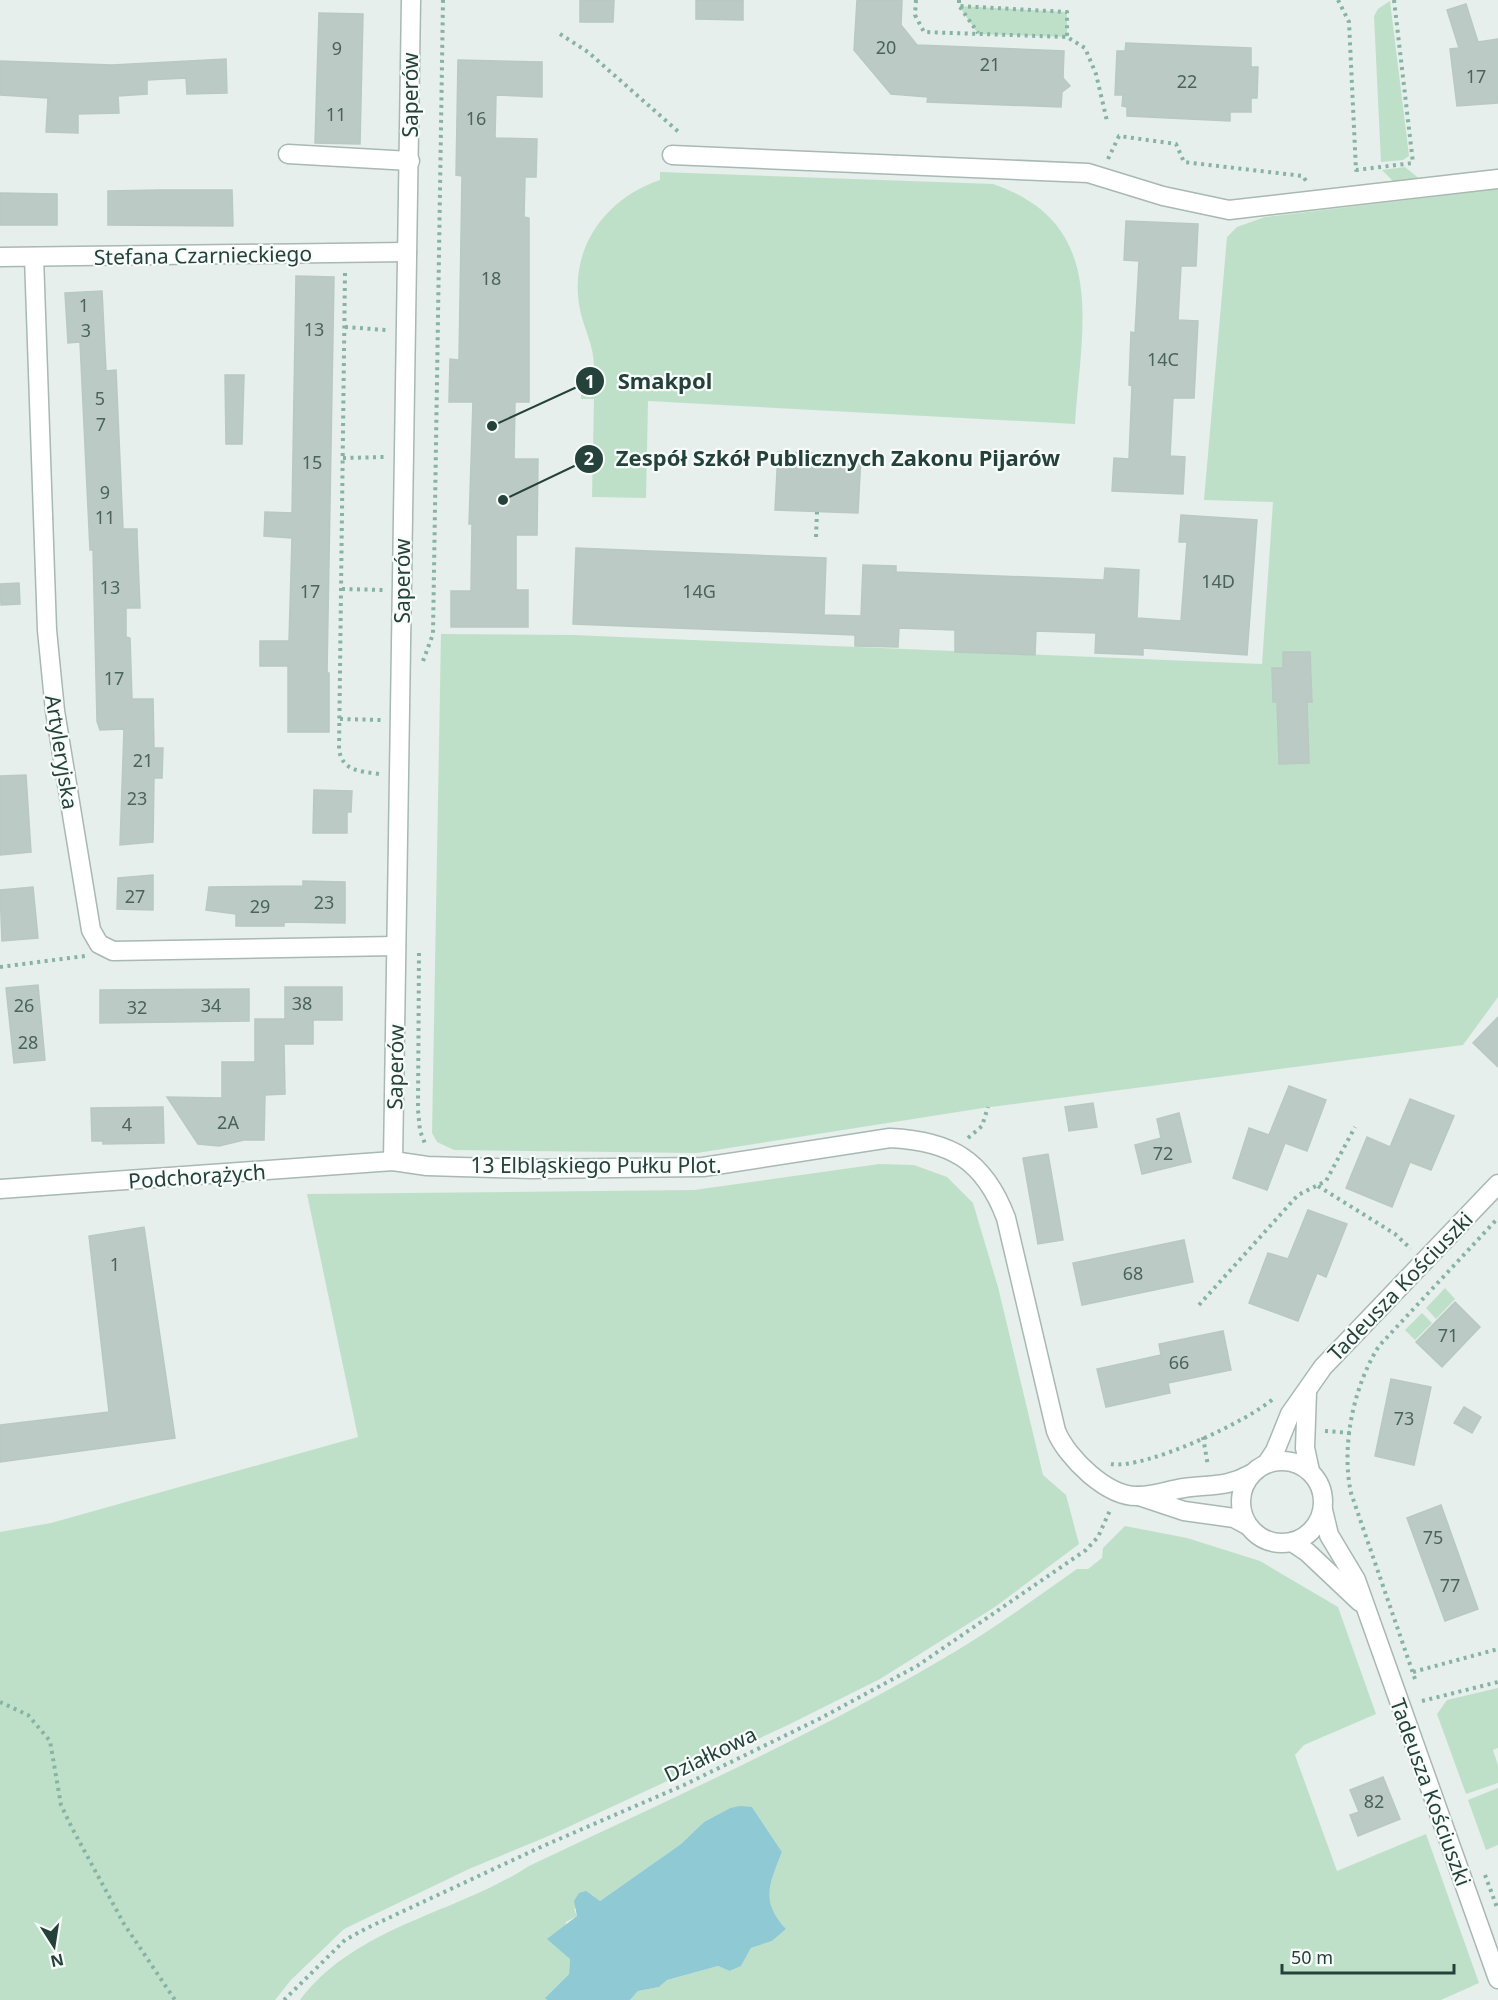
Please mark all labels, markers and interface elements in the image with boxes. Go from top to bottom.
house number: 20 [876,35,896,59]
house number: 9 [332,36,342,60]
street label: Saperów [396,52,424,138]
house number: 21 [980,52,1000,76]
house number: 17 [1466,64,1486,88]
house number: 22 [1177,69,1197,93]
house number: 11 [326,102,346,126]
house number: 16 [466,106,486,130]
street label: Stefana Czarnieckiego [94,239,312,271]
house number: 18 [481,266,501,290]
house number: 1 [79,293,89,317]
house number: 13 [304,317,324,341]
house number: 3 [81,318,91,342]
house number: 14C [1147,347,1179,371]
callout: Smakpol [575,361,724,401]
text: Smakpol [618,365,712,395]
text: 1 [585,369,595,393]
house number: 5 [95,386,105,410]
house number: 7 [96,412,106,436]
callout: Zespół Szkół Publicznych Zakonu Pijarów [574,439,1072,479]
text: Zespół Szkół Publicznych Zakonu Pijarów [616,442,1060,472]
text: 2 [584,446,594,470]
house number: 15 [302,450,322,474]
house number: 9 [100,480,110,504]
house number: 11 [95,505,115,529]
street label: Saperów [388,538,416,624]
house number: 14D [1201,569,1235,593]
house number: 13 [100,575,120,599]
house number: 17 [300,579,320,603]
house number: 14G [682,579,716,603]
house number: 17 [104,666,124,690]
street label: Artyleryjska [39,693,85,811]
house number: 21 [133,748,153,772]
house number: 23 [127,786,147,810]
house number: 27 [125,884,145,908]
house number: 23 [314,890,334,914]
house number: 29 [250,894,270,918]
house number: 38 [292,991,312,1015]
house number: 26 [14,993,34,1017]
house number: 34 [201,993,221,1017]
house number: 32 [127,995,147,1019]
street label: Saperów [380,1024,410,1110]
house number: 28 [18,1030,38,1054]
house number: 2A [217,1110,239,1134]
house number: 4 [122,1112,132,1136]
house number: 72 [1153,1141,1173,1165]
street label: 13 Elbląskiego Pułku Plot. [470,1151,722,1179]
street label: Podchorążych [127,1157,267,1195]
street label: Tadeusza Kościuszki [1321,1205,1479,1367]
house number: 1 [110,1252,120,1276]
house number: 68 [1123,1261,1143,1285]
house number: 71 [1438,1323,1458,1347]
house number: 66 [1169,1350,1189,1374]
house number: 73 [1394,1406,1414,1430]
house number: 75 [1423,1525,1443,1549]
house number: 77 [1440,1573,1460,1597]
street label: Tadeusza Kościuszki [1384,1694,1478,1890]
street label: Działkowa [659,1720,761,1788]
house number: 82 [1364,1789,1384,1813]
north arrow [24,1916,84,1976]
scale bar [1282,1937,1454,1975]
text: 50 m [1291,1945,1333,1969]
text: N [48,1949,66,1973]

